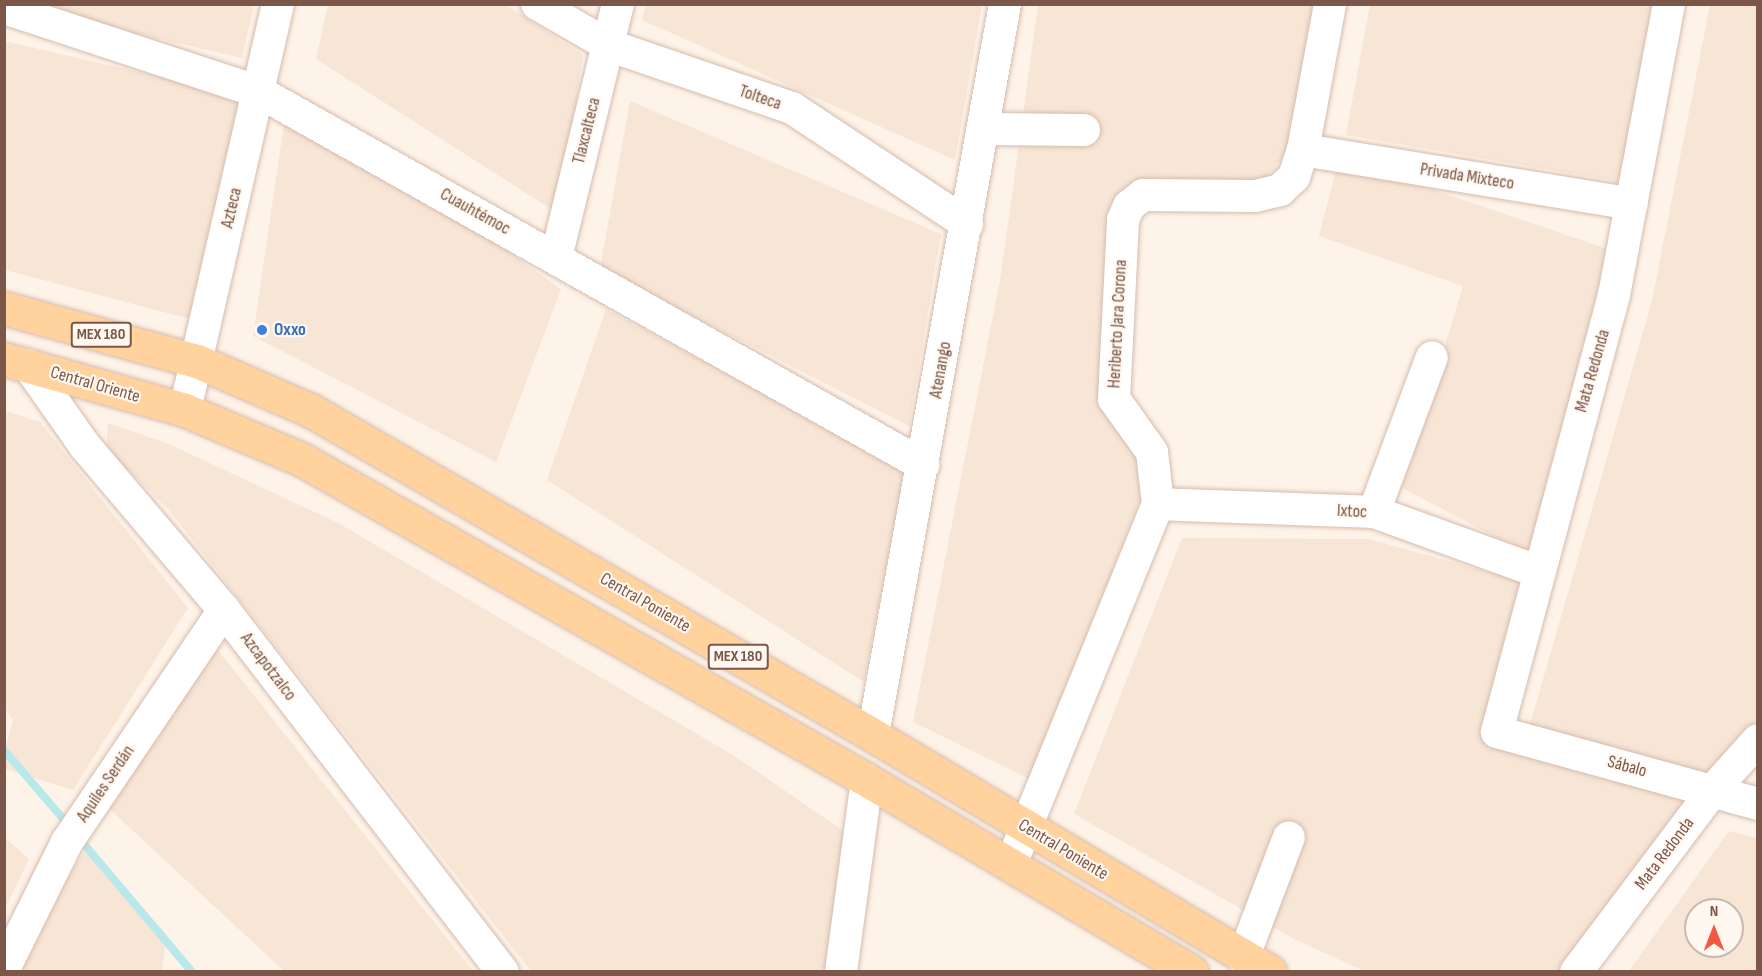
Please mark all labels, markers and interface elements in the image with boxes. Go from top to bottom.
street label: Tolteca [736,81,784,115]
street label: Tlaxcalteca [568,96,606,166]
street label: Privada Mixteco [1418,159,1516,195]
street label: Cuauhtémoc [436,184,514,240]
street label: Azteca [217,186,247,230]
street label: Heriberto Jara Corona [1104,259,1132,389]
place label: Oxxo [274,319,306,341]
road number: MEX 180 [70,322,132,348]
marker: Oxxo [255,323,269,337]
street label: Mata Redonda [1571,327,1615,415]
street label: Atenango [925,340,957,400]
street label: Central Oriente [48,362,142,408]
street label: Ixtoc [1336,500,1368,524]
street label: Central Poniente [596,568,694,638]
street label: Azcapotzalco [235,629,301,705]
road number: MEX 180 [706,644,770,670]
street label: Aquiles Serdán [72,741,140,827]
street label: Sábalo [1605,751,1649,783]
street label: Mata Redonda [1631,813,1699,895]
street label: Central Poniente [1014,815,1112,885]
north arrow [1684,898,1744,958]
text: N [1710,902,1718,921]

